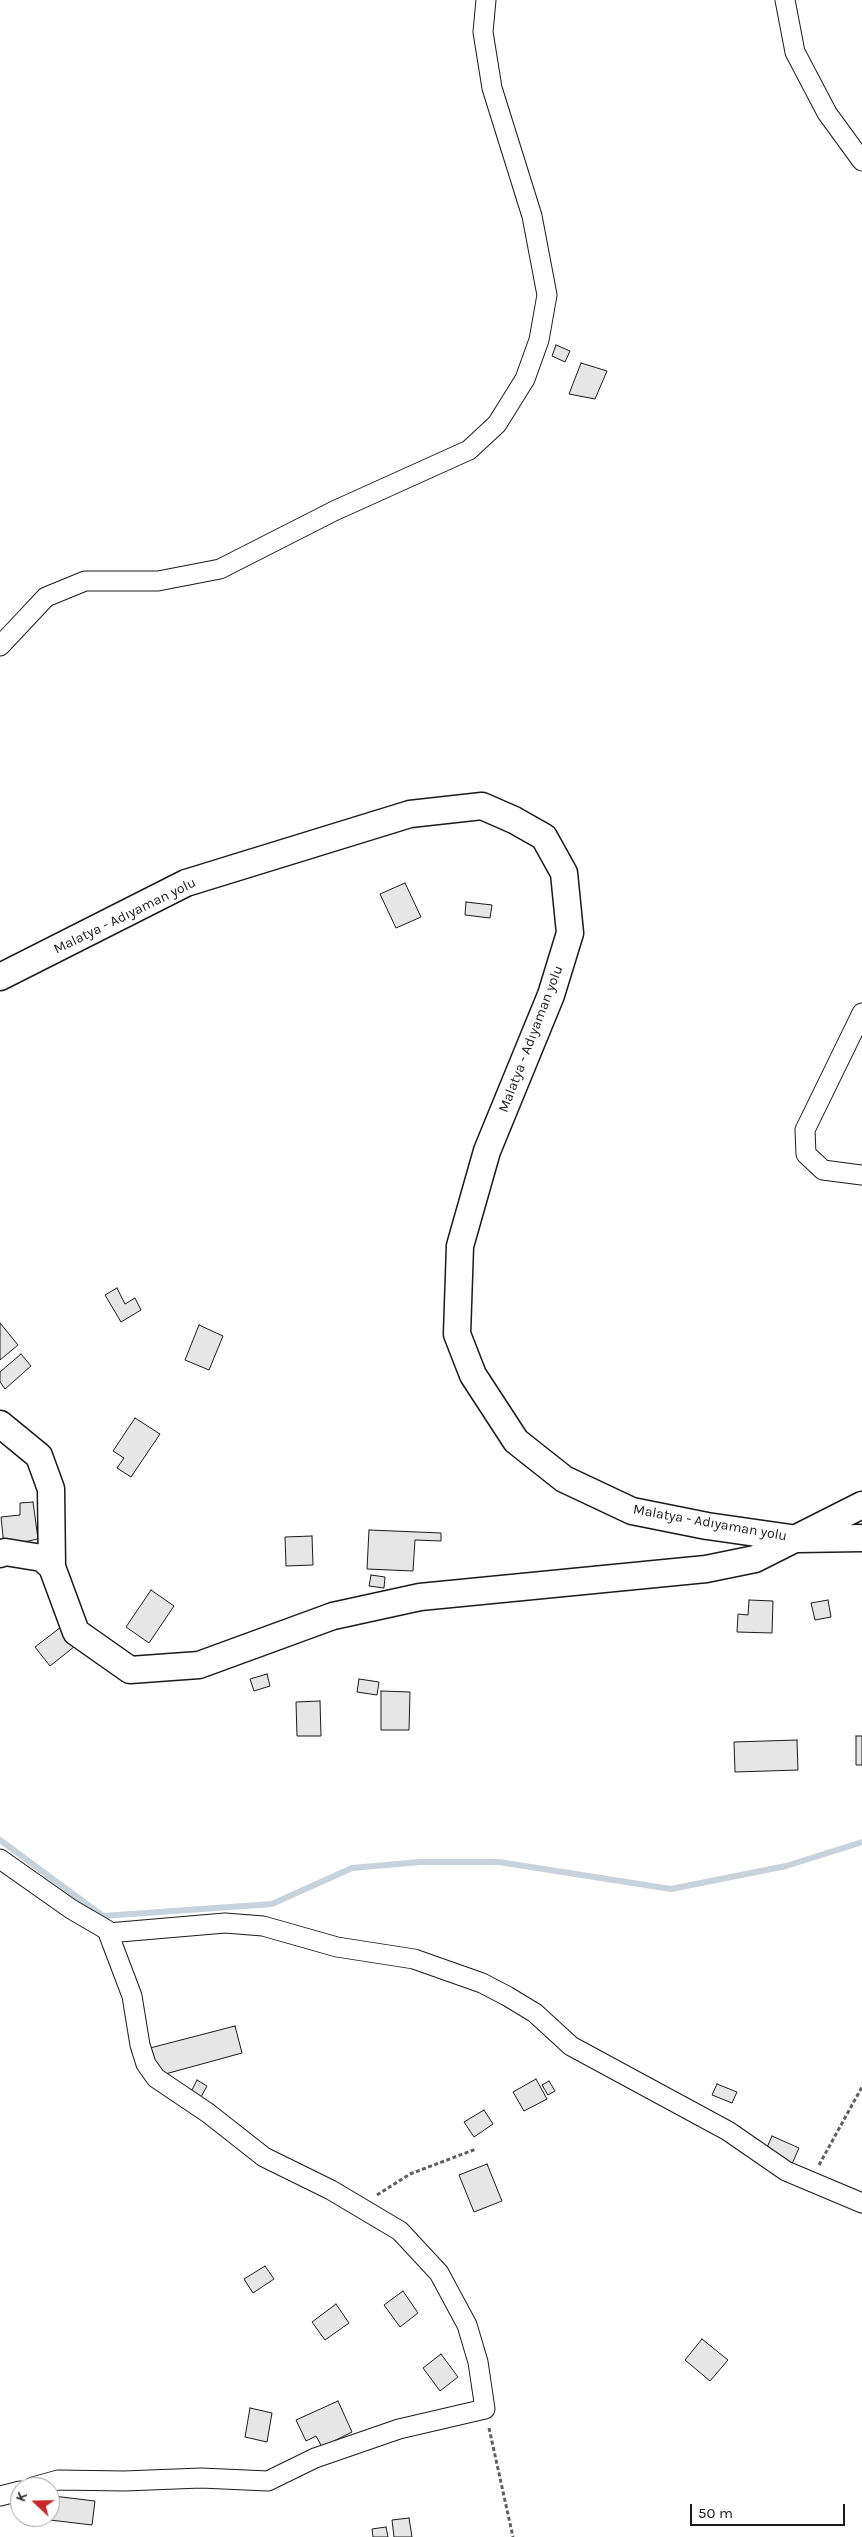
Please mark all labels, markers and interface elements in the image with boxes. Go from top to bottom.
street label: Malatya - Adıyaman yolu [51,874,199,958]
street label: Malatya - Adıyaman yolu [495,963,567,1115]
street label: Malatya - Adıyaman yolu [632,1501,788,1545]
north arrow [10,2477,60,2527]
text: K [12,2489,31,2504]
scale bar [692,2494,847,2526]
text: 50 m [698,2504,733,2522]

